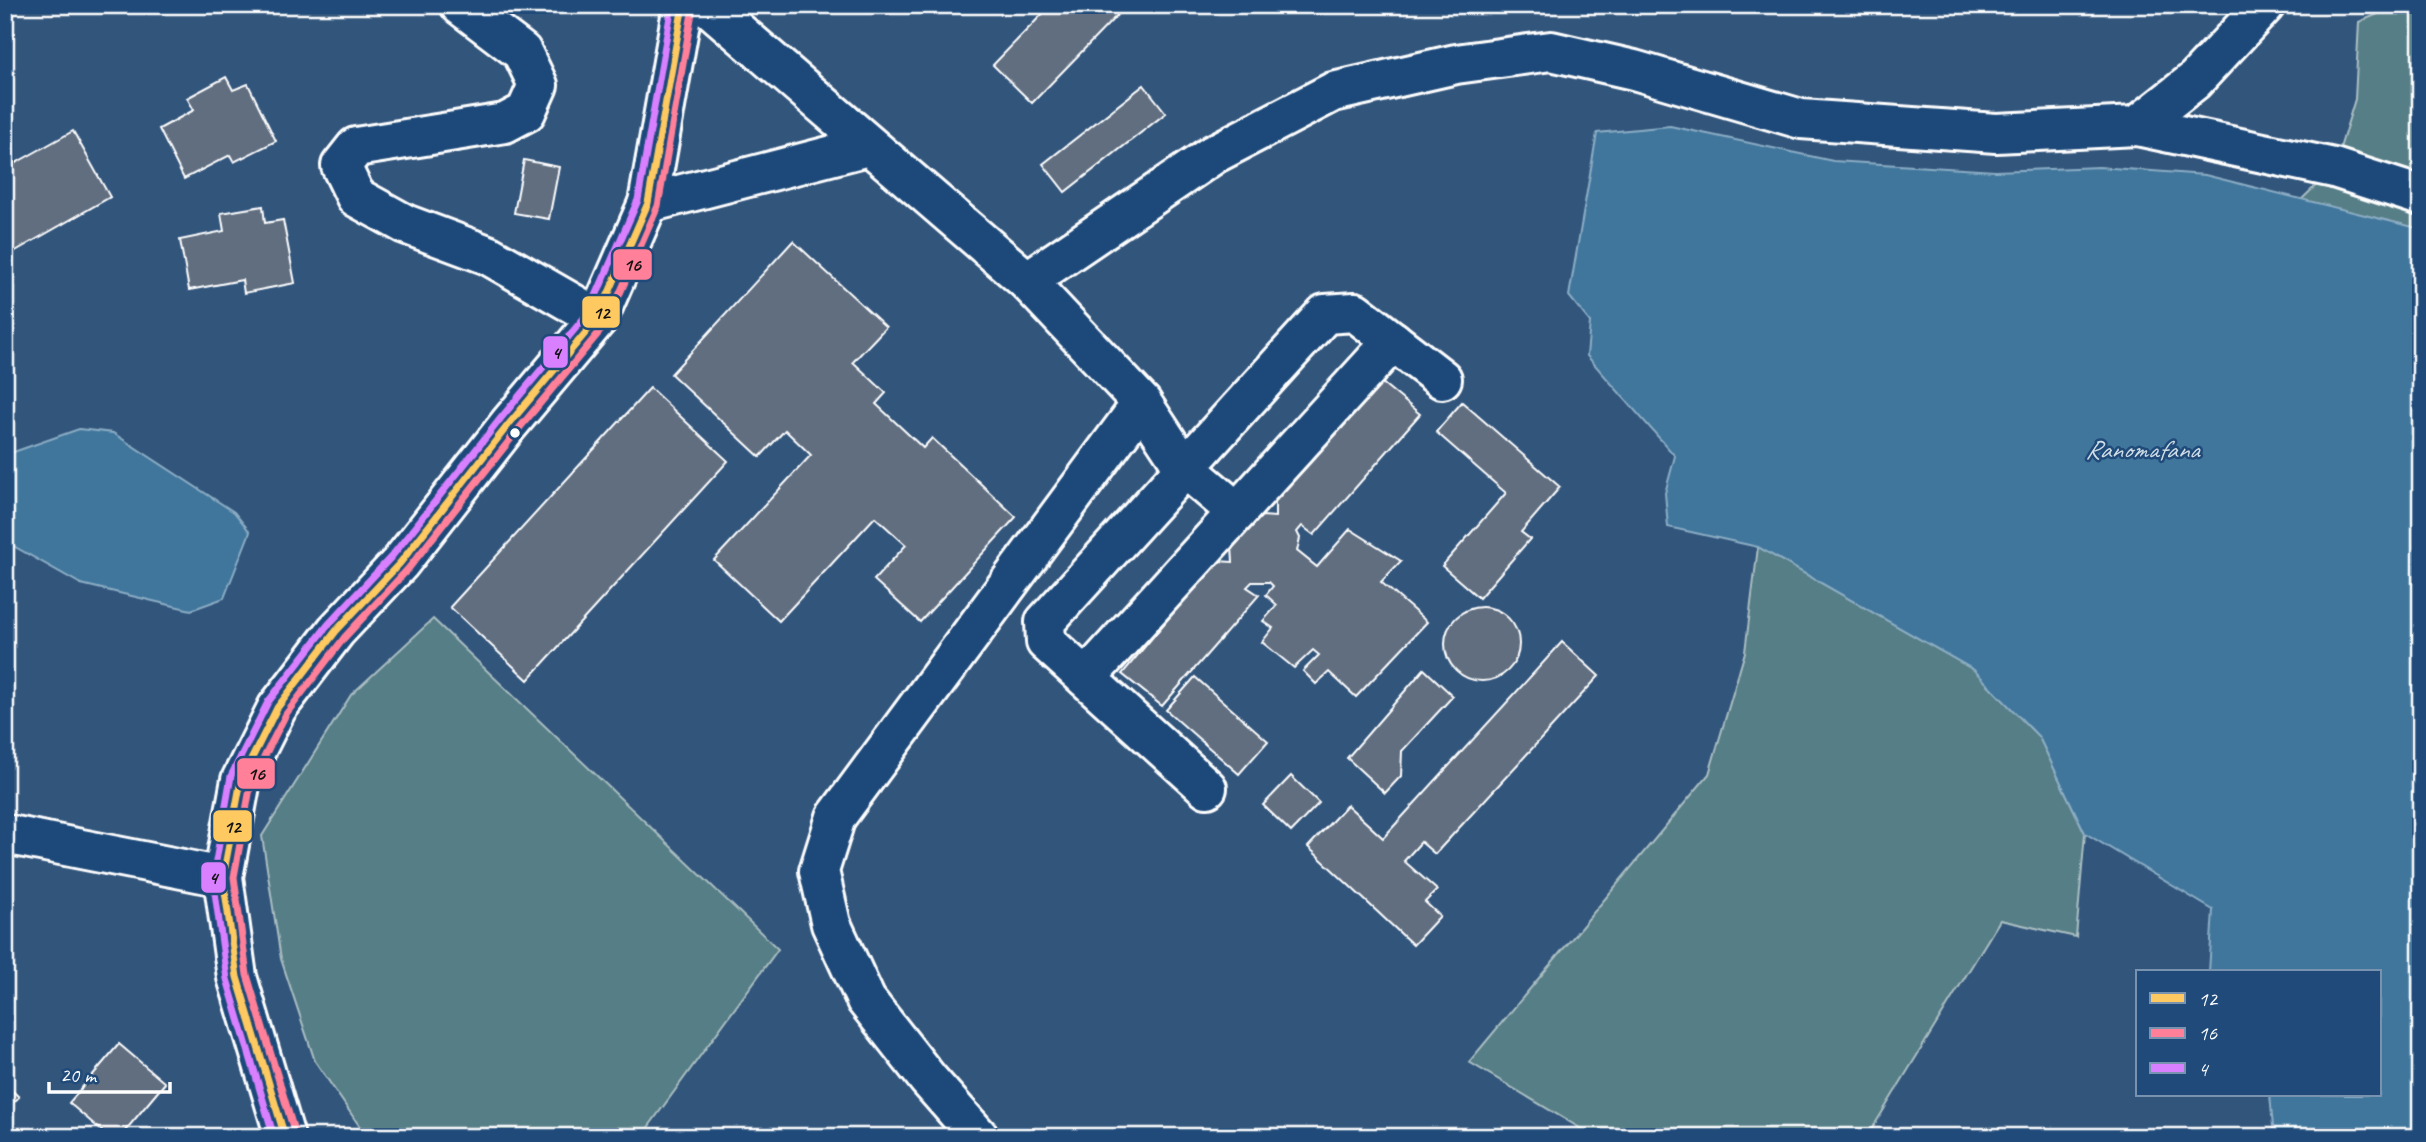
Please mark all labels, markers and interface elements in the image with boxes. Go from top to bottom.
line badge: 16 [612,248,653,281]
text: 16 [623,253,643,277]
line badge: 12 [581,295,621,329]
text: 12 [592,301,612,325]
line badge: 4 [542,335,569,369]
text: 4 [552,341,563,365]
unlabelled marker [508,426,522,440]
water label: Ranomafana [2085,433,2201,466]
line badge: 16 [236,757,276,790]
text: 16 [247,762,267,786]
line badge: 12 [212,809,253,843]
text: 12 [223,815,243,839]
line badge: 4 [200,861,227,894]
text: 4 [209,866,220,890]
legend [2136,970,2380,1096]
text: 12 [2198,986,2218,1012]
text: 16 [2198,1020,2217,1046]
scale bar [49,1051,170,1095]
text: 4 [2198,1056,2210,1082]
text: 20 m [60,1062,98,1088]

